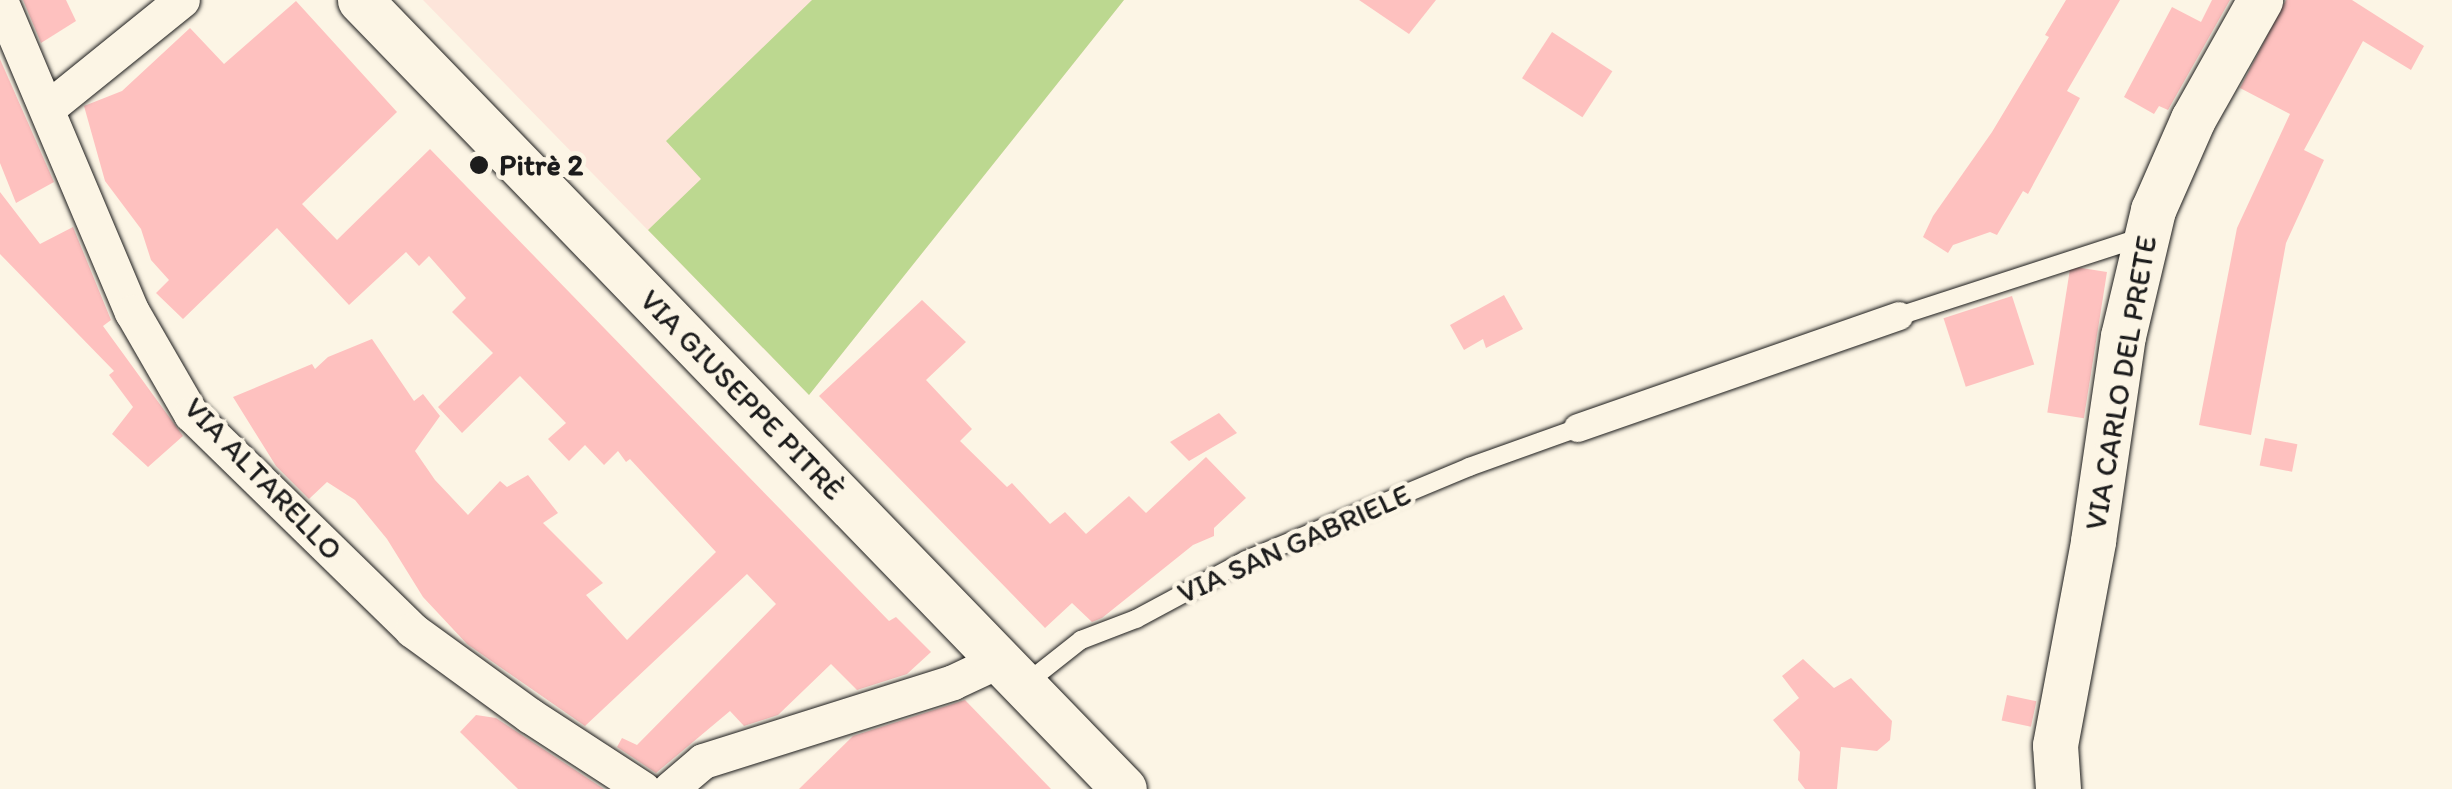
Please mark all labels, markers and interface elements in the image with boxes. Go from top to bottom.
place label: Pitrè 2 [499,147,583,183]
marker: Pitrè 2 [468,154,490,176]
street label: VIA CARLO DEL PRETE [2077,232,2165,534]
street label: VIA GIUSEPPE PITRÈ [632,282,852,508]
street label: VIA ALTARELLO [176,390,350,568]
street label: VIA SAN GABRIELE [1172,476,1416,612]

